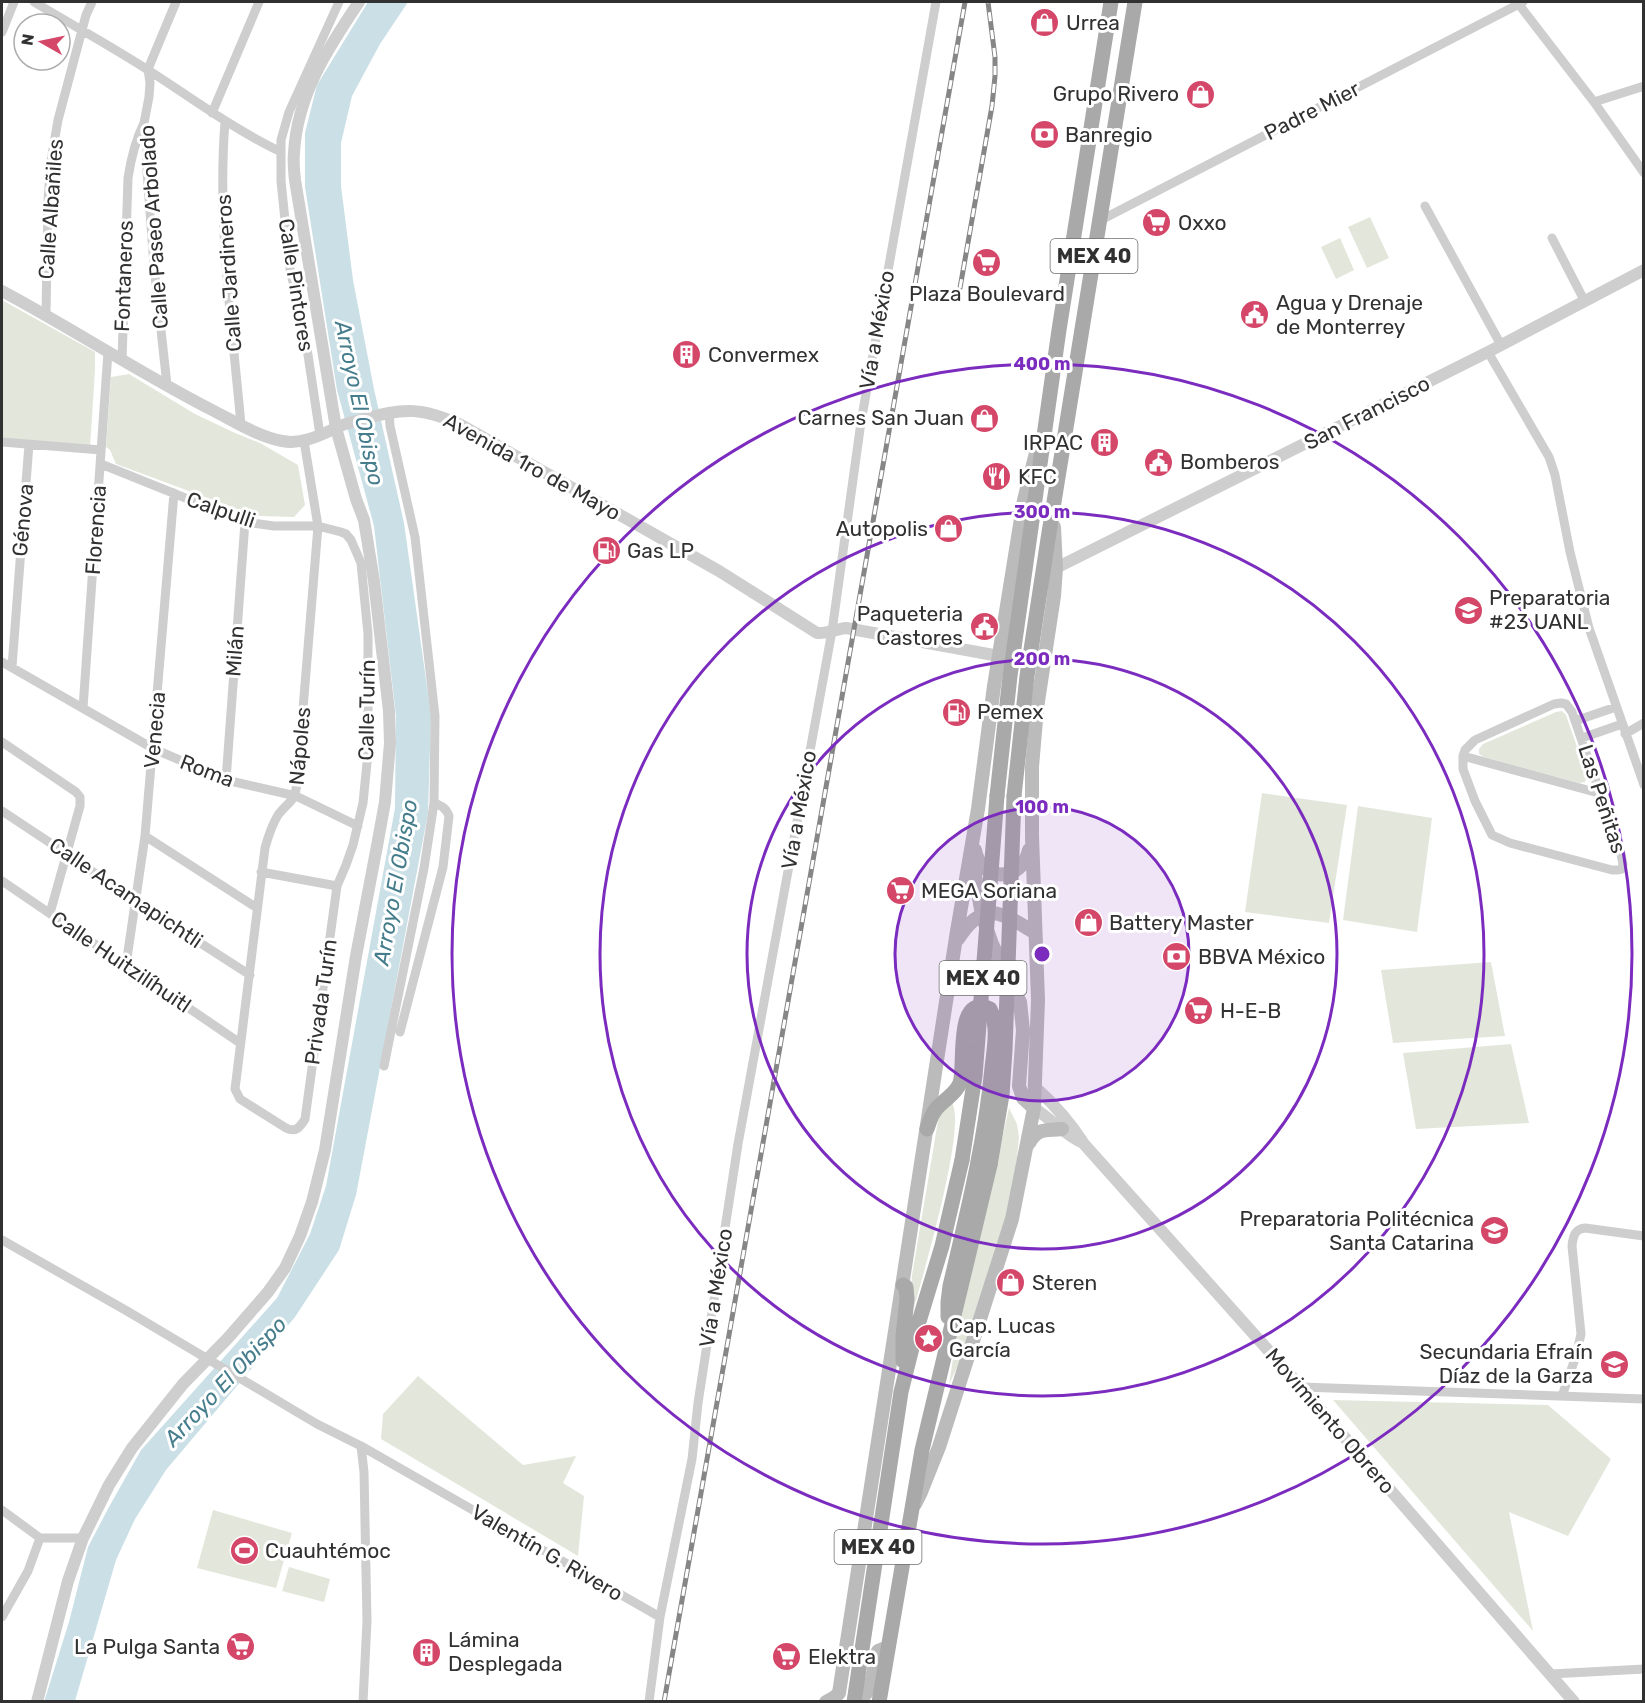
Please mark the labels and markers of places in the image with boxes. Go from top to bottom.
shop icon: Urrea [1029,7,1061,39]
place label: Urrea [1066,10,1120,35]
shop icon: Grupo Rivero [1184,78,1216,110]
place label: Grupo Rivero [1053,81,1179,106]
bank icon: Banregio [1028,119,1060,151]
place label: Banregio [1065,122,1153,147]
supermarket icon: Oxxo [1141,207,1173,239]
place label: Oxxo [1178,210,1227,235]
supermarket icon: Plaza Boulevard [971,247,1003,279]
place label: Plaza Boulevard [909,281,1065,306]
place label: Agua y Drenaje de Monterrey [1276,290,1423,339]
public building icon: Agua y Drenaje de Monterrey [1239,299,1271,331]
building icon: Convermex [671,339,703,371]
place label: Convermex [708,342,819,367]
shop icon: Carnes San Juan [969,402,1001,434]
place label: Carnes San Juan [797,405,964,430]
building icon: IRPAC [1088,427,1120,459]
place label: IRPAC [1023,430,1083,455]
public building icon: Bomberos [1143,446,1175,478]
place label: Bomberos [1180,449,1280,474]
restaurant icon: KFC [981,461,1013,493]
place label: KFC [1018,464,1057,489]
shop icon: Autopolis [933,513,965,545]
place label: Autopolis [836,516,928,541]
fuel station icon: Gas LP [590,535,622,567]
place label: Gas LP [627,538,694,563]
place label: Preparatoria #23 UANL [1489,585,1610,634]
school or university icon: Preparatoria #23 UANL [1452,594,1484,626]
place label: Paqueteria Castores [857,601,963,650]
public building icon: Paqueteria Castores [968,610,1000,642]
fuel station icon: Pemex [940,696,972,728]
place label: Pemex [977,699,1044,724]
supermarket icon: MEGA Soriana [884,875,916,907]
place label: MEGA Soriana [921,878,1057,903]
shop icon: Battery Master [1072,907,1104,939]
place label: Battery Master [1109,910,1254,935]
bank icon: BBVA México [1161,941,1193,973]
centre of rings [1032,944,1052,964]
place label: BBVA México [1198,944,1325,969]
supermarket icon: H-E-B [1183,995,1215,1027]
place label: H-E-B [1220,998,1281,1023]
place label: Preparatoria Politécnica Santa Catarina [1239,1206,1474,1255]
school or university icon: Preparatoria Politécnica Santa Catarina [1479,1215,1511,1247]
shop icon: Steren [995,1267,1027,1299]
place label: Steren [1032,1270,1097,1295]
place label: Cap. Lucas García [949,1313,1055,1362]
place icon: Cap. Lucas García [912,1322,944,1354]
place label: Secundaria Efraín Díaz de la Garza [1420,1339,1593,1388]
school or university icon: Secundaria Efraín Díaz de la Garza [1598,1348,1630,1380]
sports icon: Cuauhtémoc [228,1535,260,1567]
place label: Cuauhtémoc [265,1538,391,1563]
place label: Lámina Desplegada [448,1627,563,1676]
supermarket icon: La Pulga Santa [225,1631,257,1663]
place label: La Pulga Santa [74,1634,220,1659]
building icon: Lámina Desplegada [411,1636,443,1668]
supermarket icon: Elektra [771,1641,803,1673]
place label: Elektra [808,1644,876,1669]

